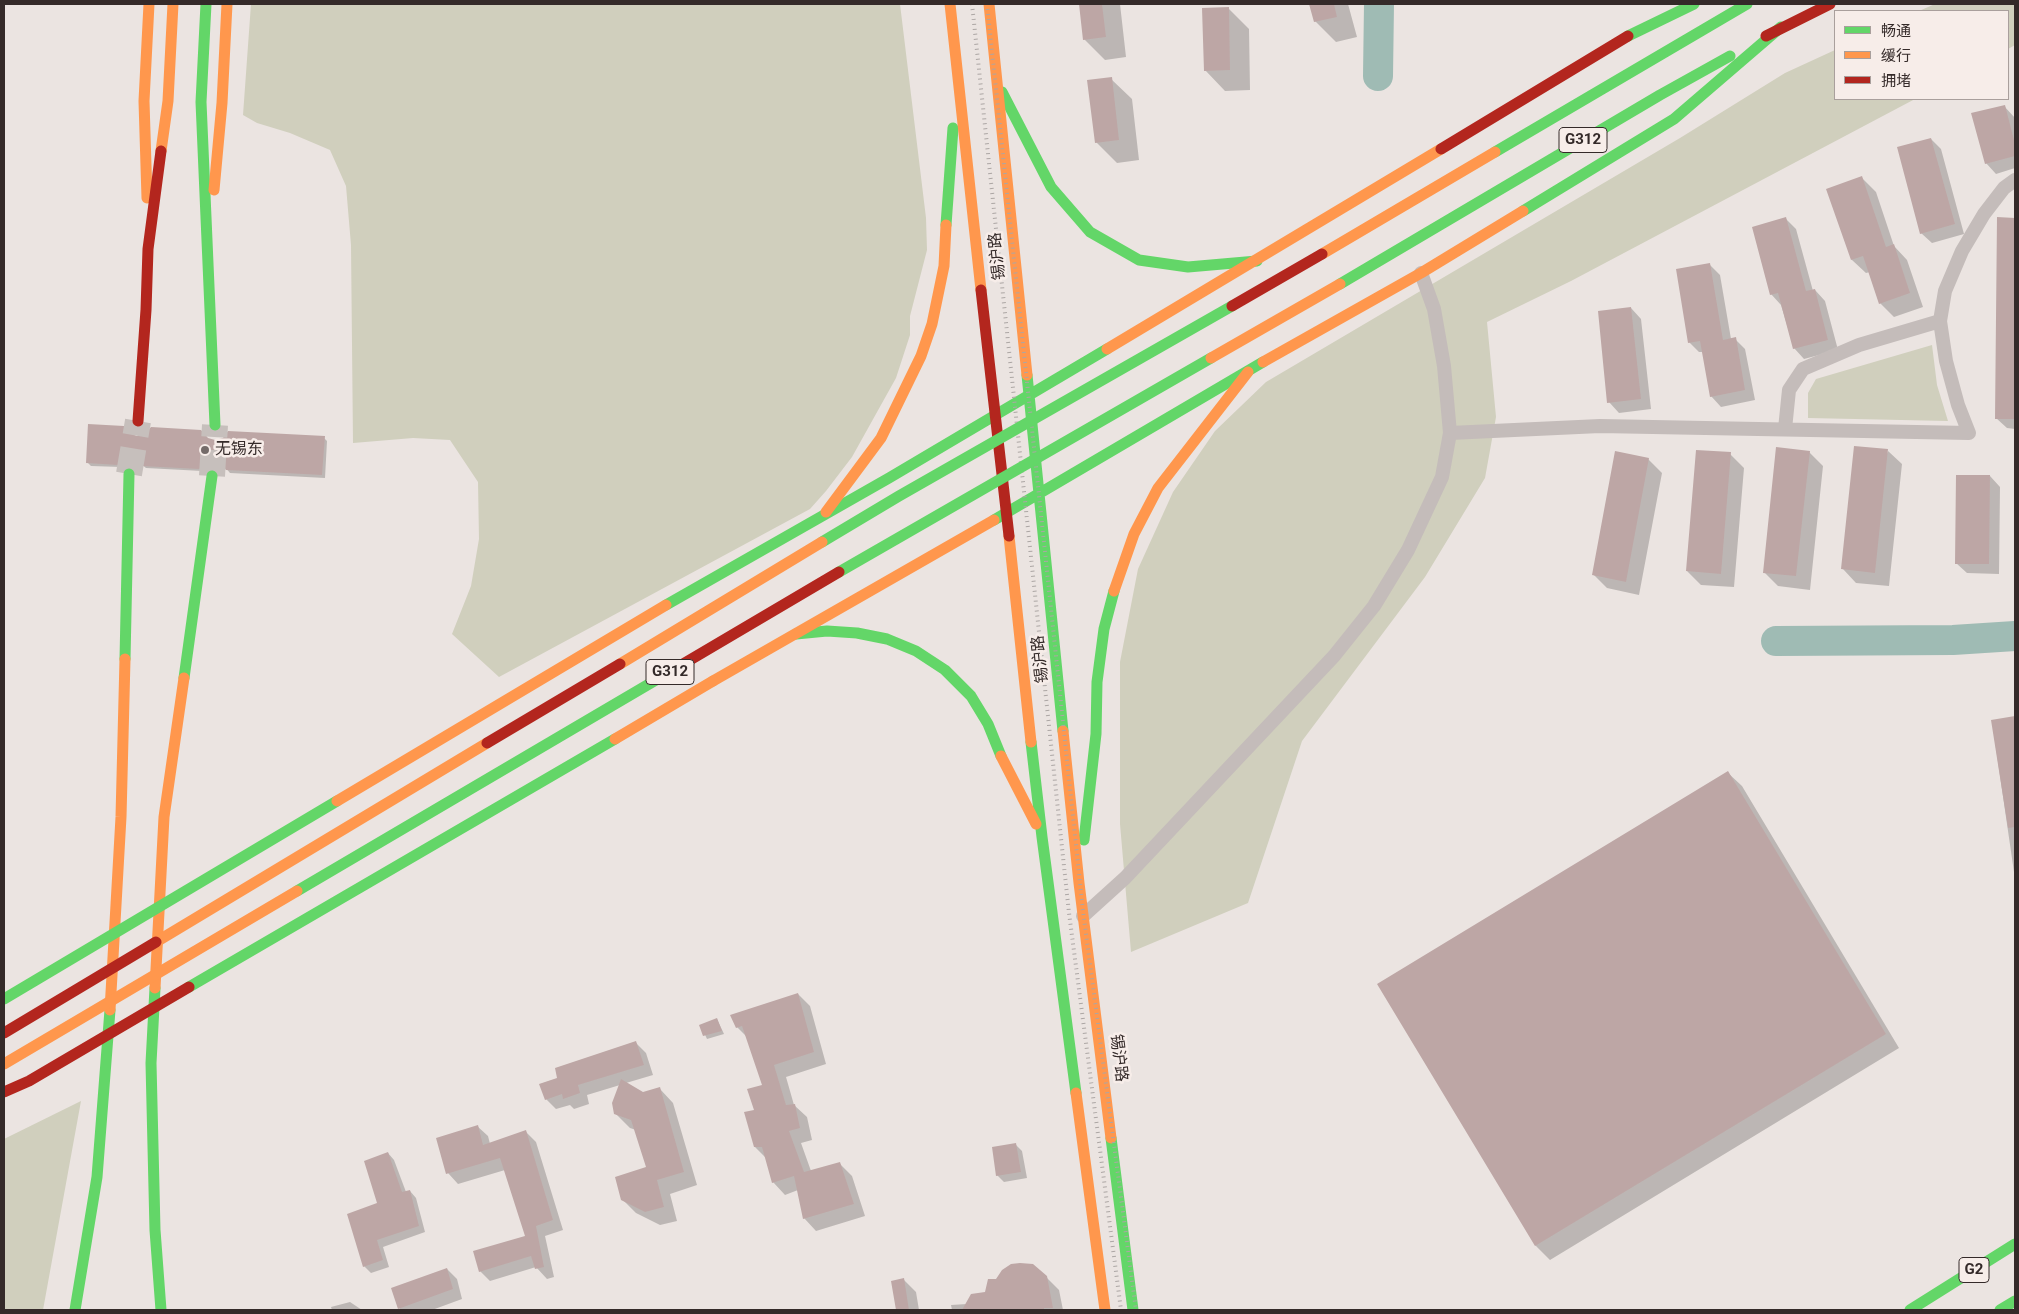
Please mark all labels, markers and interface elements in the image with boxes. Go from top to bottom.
legend [1834,10,2009,100]
text: 畅通 [1881,22,1911,40]
text: 缓行 [1881,47,1911,65]
text: 拥堵 [1881,72,1911,90]
road number: G312 [1559,128,1607,152]
street label: 锡沪路 [986,231,1010,281]
place label: 无锡东 [215,440,263,460]
marker: 无锡东 [199,444,211,456]
street label: 锡沪路 [1029,634,1053,684]
road number: G312 [646,660,694,684]
street label: 锡沪路 [1106,1033,1130,1083]
road number: G2 [1959,1258,1989,1282]

